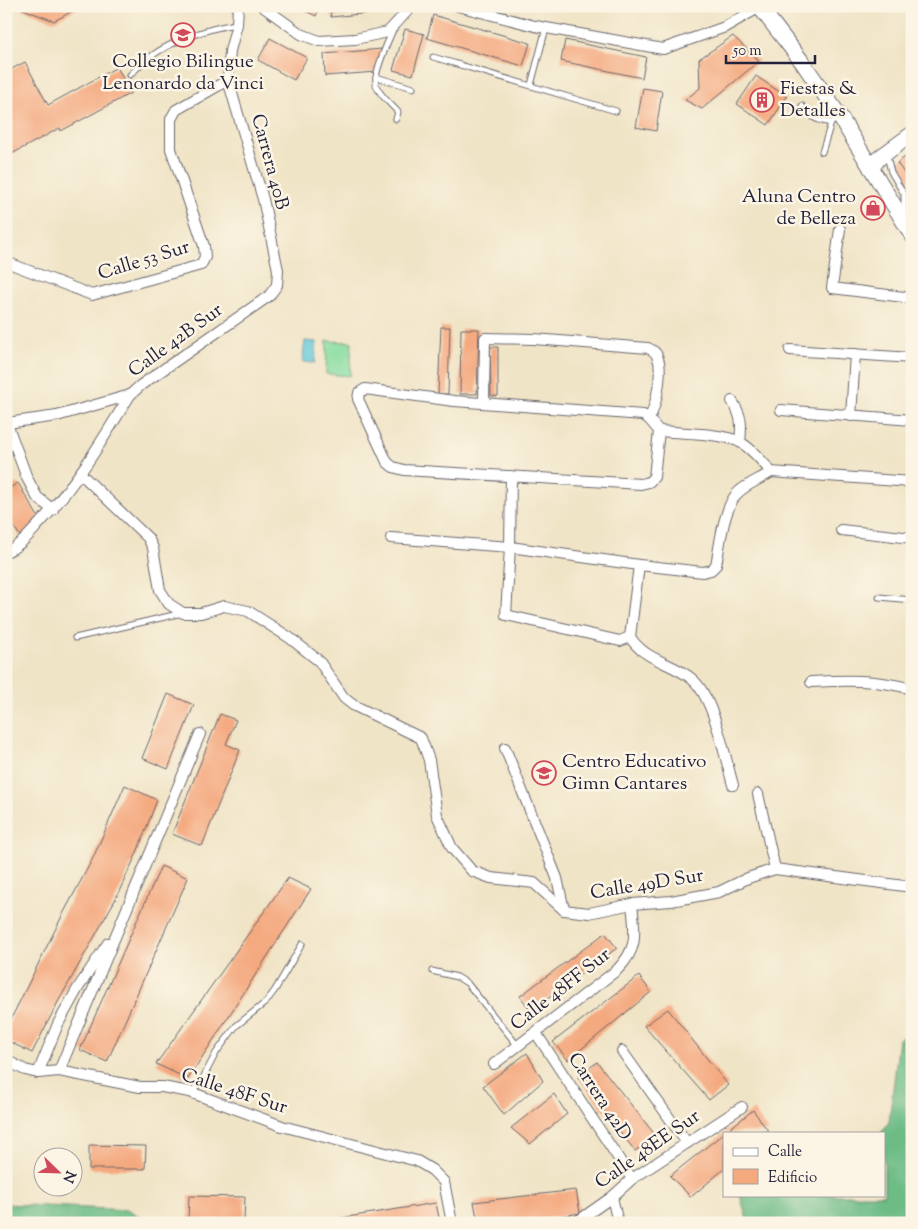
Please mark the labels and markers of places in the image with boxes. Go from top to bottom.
school or university icon: Collegio Bilingue Lenonardo da Vinci [170,22,196,48]
place label: Collegio Bilingue Lenonardo da Vinci [102,49,264,98]
place label: Fiestas & Detalles [780,76,857,125]
building icon: Fiestas & Detalles [749,87,775,113]
place label: Aluna Centro de Belleza [742,184,856,233]
shop icon: Aluna Centro de Belleza [860,195,886,221]
place label: Centro Educativo Gimn Cantares [562,749,706,798]
school or university icon: Centro Educativo Gimn Cantares [531,760,557,786]

